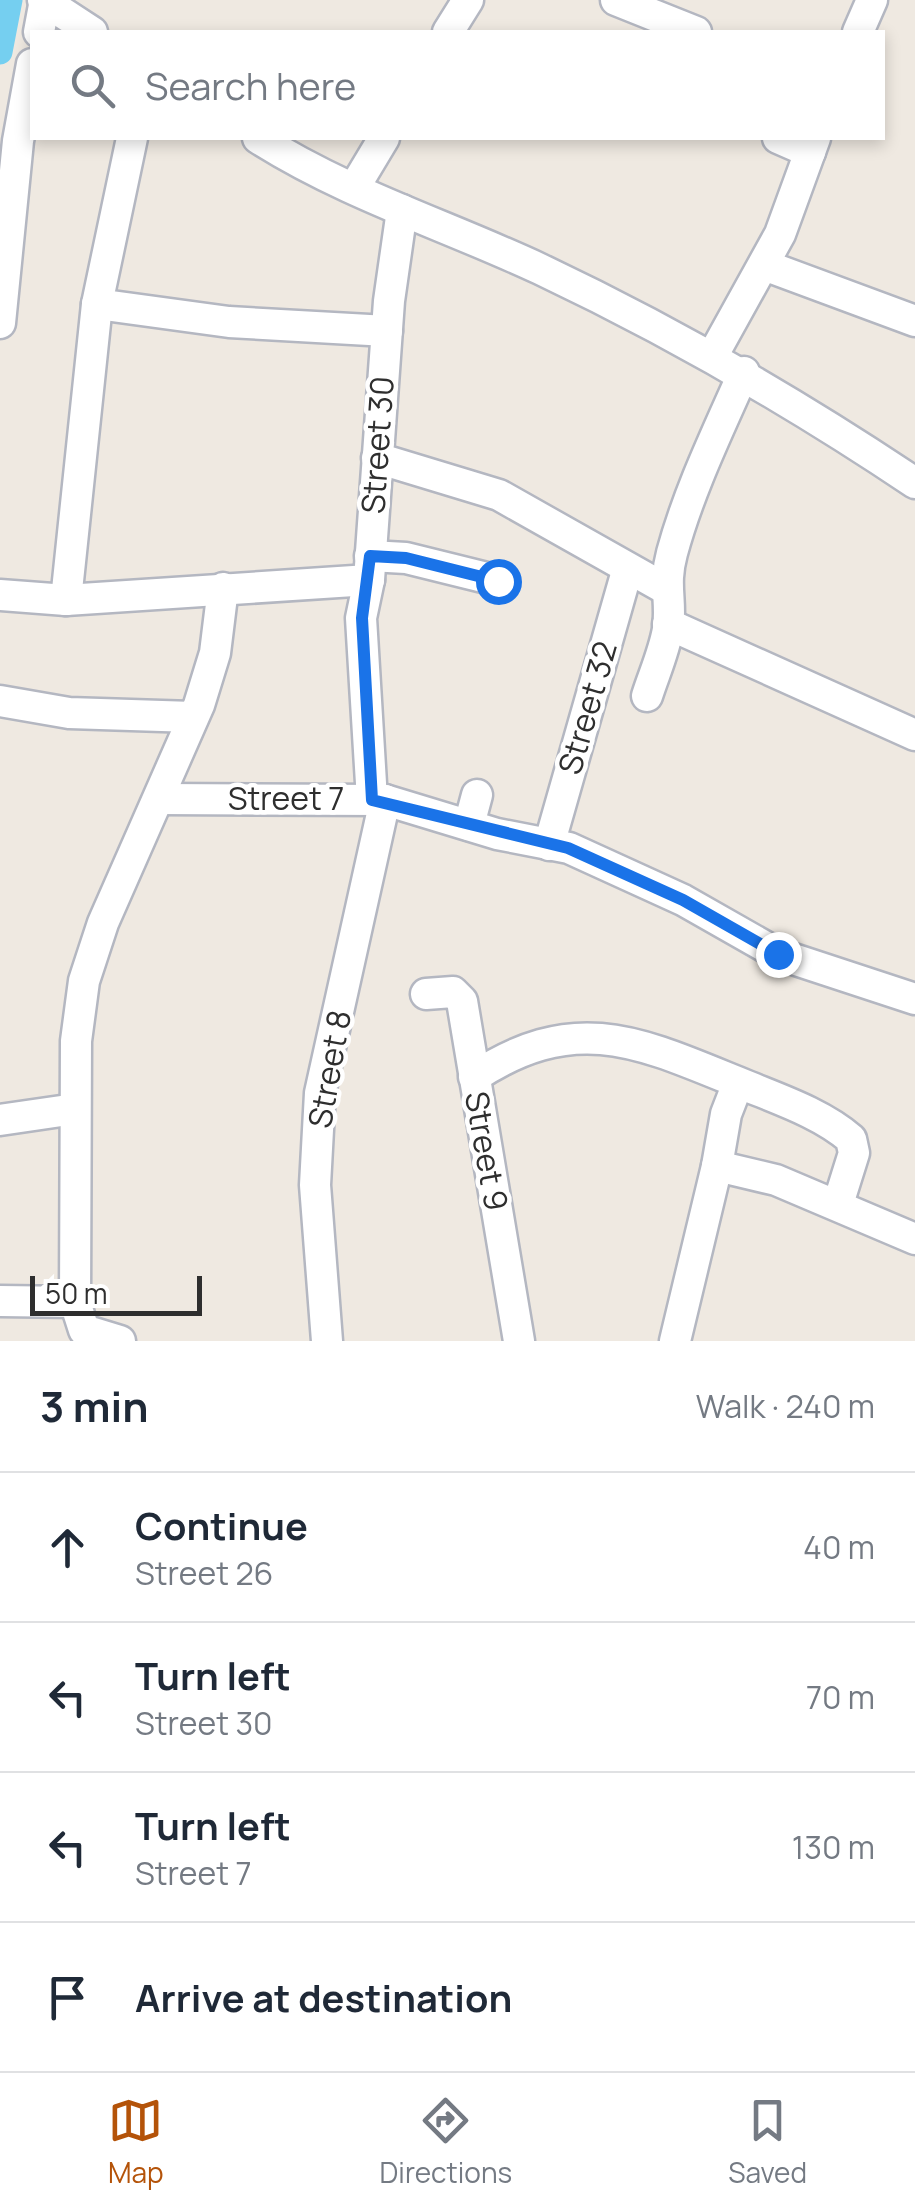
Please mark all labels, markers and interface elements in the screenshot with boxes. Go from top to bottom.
search box [30,30,885,140]
icon: search [65,58,120,113]
text: Search here [145,59,356,111]
street label: Street 30 [350,375,404,515]
route start [476,559,522,605]
street label: Street 32 [547,636,627,779]
street label: Street 7 [228,776,344,820]
route end [756,932,802,978]
street label: Street 8 [297,1006,361,1131]
street label: Street 9 [455,1088,519,1214]
scale bar [30,1271,202,1316]
text: 50 m [45,1274,108,1312]
text: 3 min [40,1377,149,1435]
text: Walk · 240 m [696,1384,875,1428]
text: Continue [135,1499,308,1551]
icon: ahead [40,1520,95,1575]
text: 40 m [803,1525,875,1569]
text: Street 26 [135,1551,273,1595]
text: Turn left [135,1649,291,1701]
icon: left [40,1670,95,1725]
text: 70 m [806,1675,875,1719]
text: Street 30 [135,1701,273,1745]
text: Turn left [135,1799,291,1851]
icon: left [40,1820,95,1875]
text: 130 m [792,1825,875,1869]
text: Street 7 [135,1851,251,1895]
icon: arrive [40,1970,95,2025]
text: Arrive at destination [135,1971,512,2023]
tab: Map [108,2093,164,2191]
tab: Directions [380,2093,512,2191]
tab: Saved [728,2093,807,2191]

